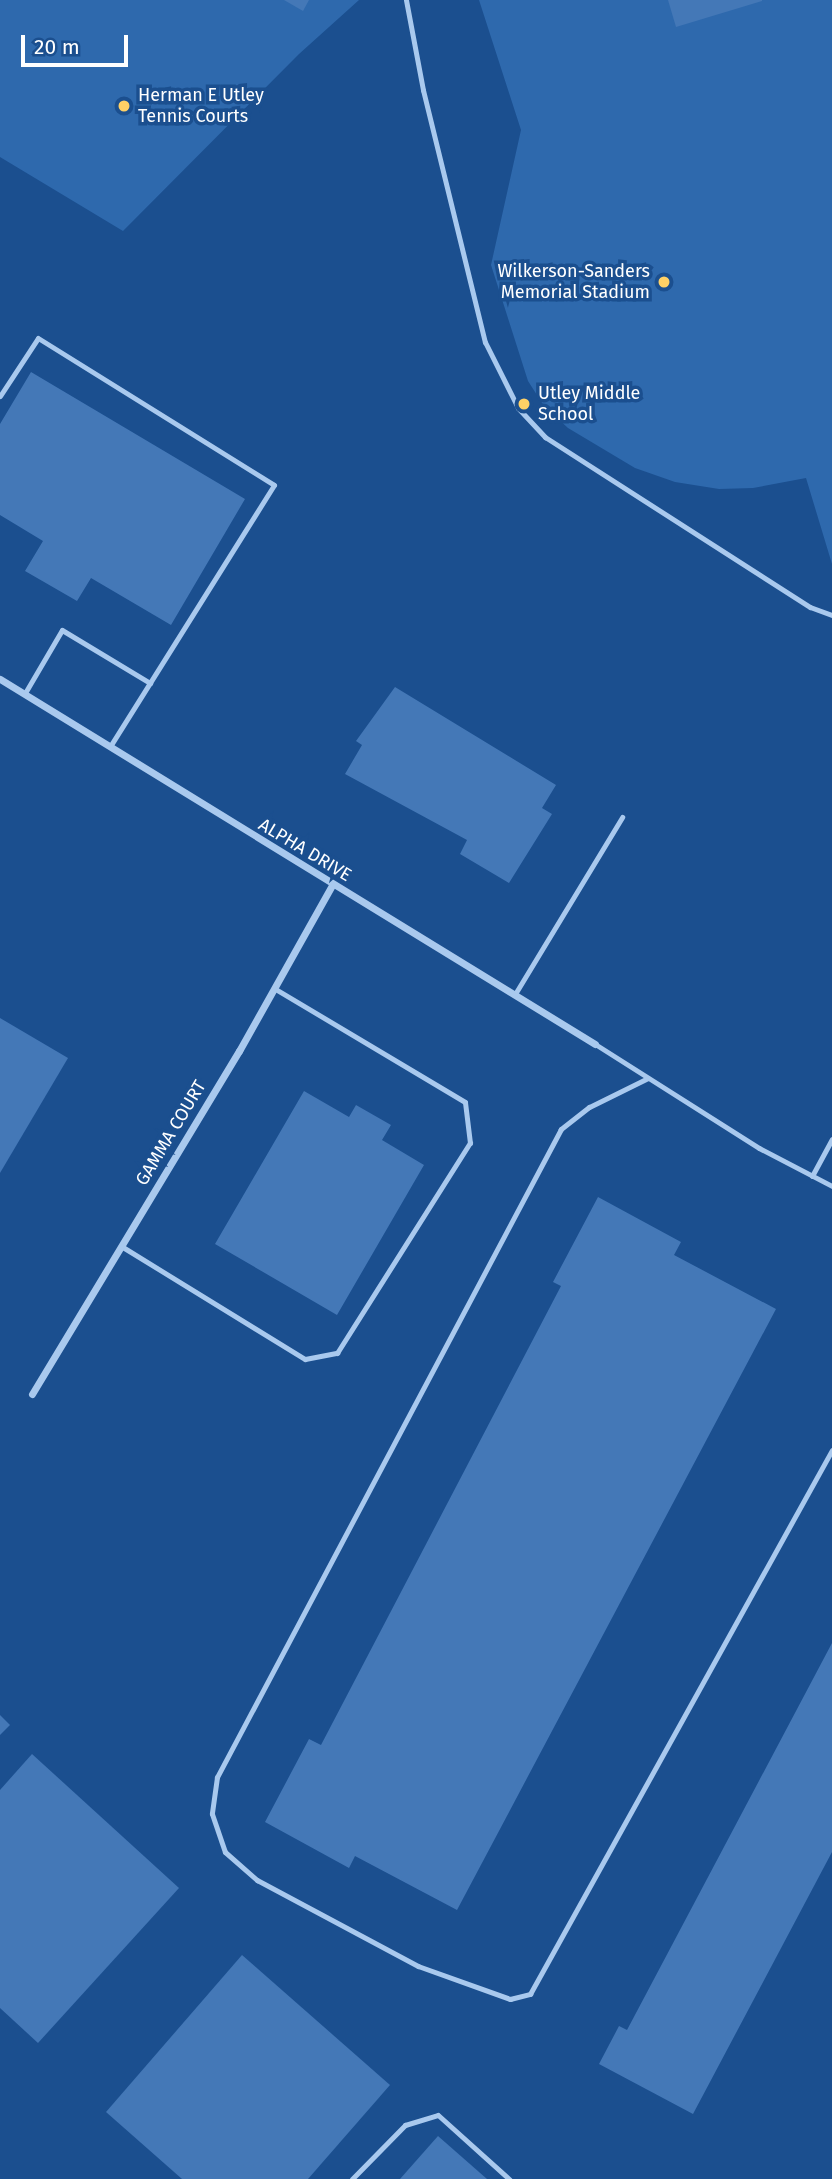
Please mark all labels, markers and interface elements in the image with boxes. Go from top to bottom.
scale bar [24,21,131,65]
text: 20 m [34,34,80,60]
place label: Herman E Utley Tennis Courts [138,85,264,128]
marker: Herman E Utley Tennis Courts [116,98,132,114]
place label: Wilkerson-Sanders Memorial Stadium [497,261,650,304]
marker: Wilkerson-Sanders Memorial Stadium [656,274,672,290]
place label: Utley Middle School [538,383,640,426]
marker: Utley Middle School [516,396,532,412]
street label: ALPHA DRIVE [255,814,355,886]
street label: GAMMA COURT [131,1077,211,1189]

